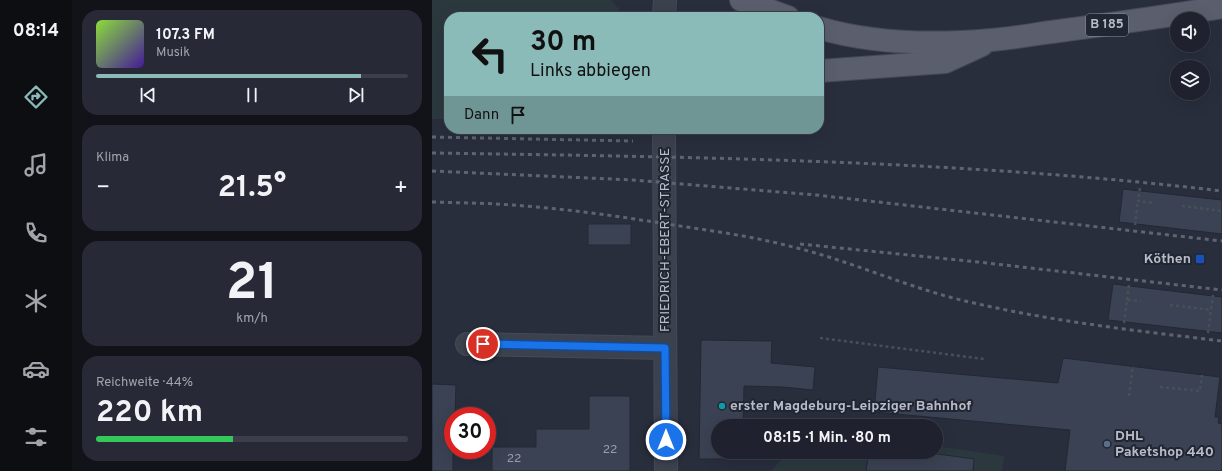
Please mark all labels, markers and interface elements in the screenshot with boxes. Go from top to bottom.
map controls [1170,12,1210,100]
button: sound [1170,12,1210,52]
road number: B 185 [1086,14,1128,36]
text: 08:14 [13,20,59,43]
text: 30 m [530,25,596,61]
text: 107.3 FM [156,26,215,45]
icon: left [464,28,516,80]
text: Musik [156,45,190,61]
text: Links abbiegen [530,60,651,83]
button: layers [1170,60,1210,100]
icon: directions [22,83,50,111]
icon: previous [137,84,159,106]
icon: pause [241,84,263,106]
icon: next [345,84,367,106]
icon: arrive [507,104,529,126]
text: Dann [464,106,499,125]
street label: FRIEDRICH-EBERT-STRASSE [657,148,674,332]
text: Klima [96,150,129,166]
icon: music [22,151,50,179]
text: 21.5° [218,170,286,207]
text: − [96,175,110,202]
text: + [394,175,408,202]
icon: phone [22,219,50,247]
place label: Köthen [1144,251,1191,268]
text: 21 [226,252,278,318]
marker: Köthen [1194,253,1206,265]
icon: climate [22,287,50,315]
text: km/h [236,311,268,327]
pin [466,327,500,361]
icon: arrive [472,333,494,355]
icon: car [22,355,50,383]
text: Reichweite · 44% [96,375,193,391]
text: 220 km [96,395,203,432]
place label: erster Magdeburg-Leipziger Bahnhof [730,398,971,415]
marker: erster Magdeburg-Leipziger Bahnhof [717,401,727,411]
speed limit sign: 30 [444,407,496,459]
position arrow [645,419,687,461]
icon: filters [22,423,50,451]
place label: DHL Paketshop 440 [1115,428,1214,461]
text: 08:15 · 1 Min. · 80 m [763,429,891,448]
marker: DHL Paketshop 440 [1102,439,1112,449]
house number: 22 [603,442,617,458]
house number: 22 [507,451,521,467]

